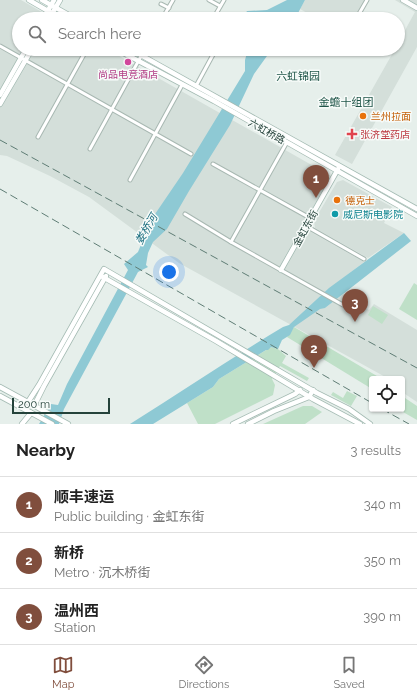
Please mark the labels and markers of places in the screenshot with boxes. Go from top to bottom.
marker: 尚品电竞酒店 [123,57,133,67]
place label: 尚品电竞酒店 [98,69,158,80]
marker: 兰州拉面 [358,111,368,121]
place label: 兰州拉面 [371,111,411,122]
marker: 张济堂药店 [347,129,357,139]
place label: 张济堂药店 [360,129,410,140]
pin: 1 [303,165,329,198]
marker: 德克士 [332,195,342,205]
place label: 德克士 [345,195,375,206]
marker: 威尼斯电影院 [330,209,340,219]
place label: 威尼斯电影院 [343,209,403,220]
pin: 3 [342,289,368,322]
pin: 2 [301,335,327,368]

